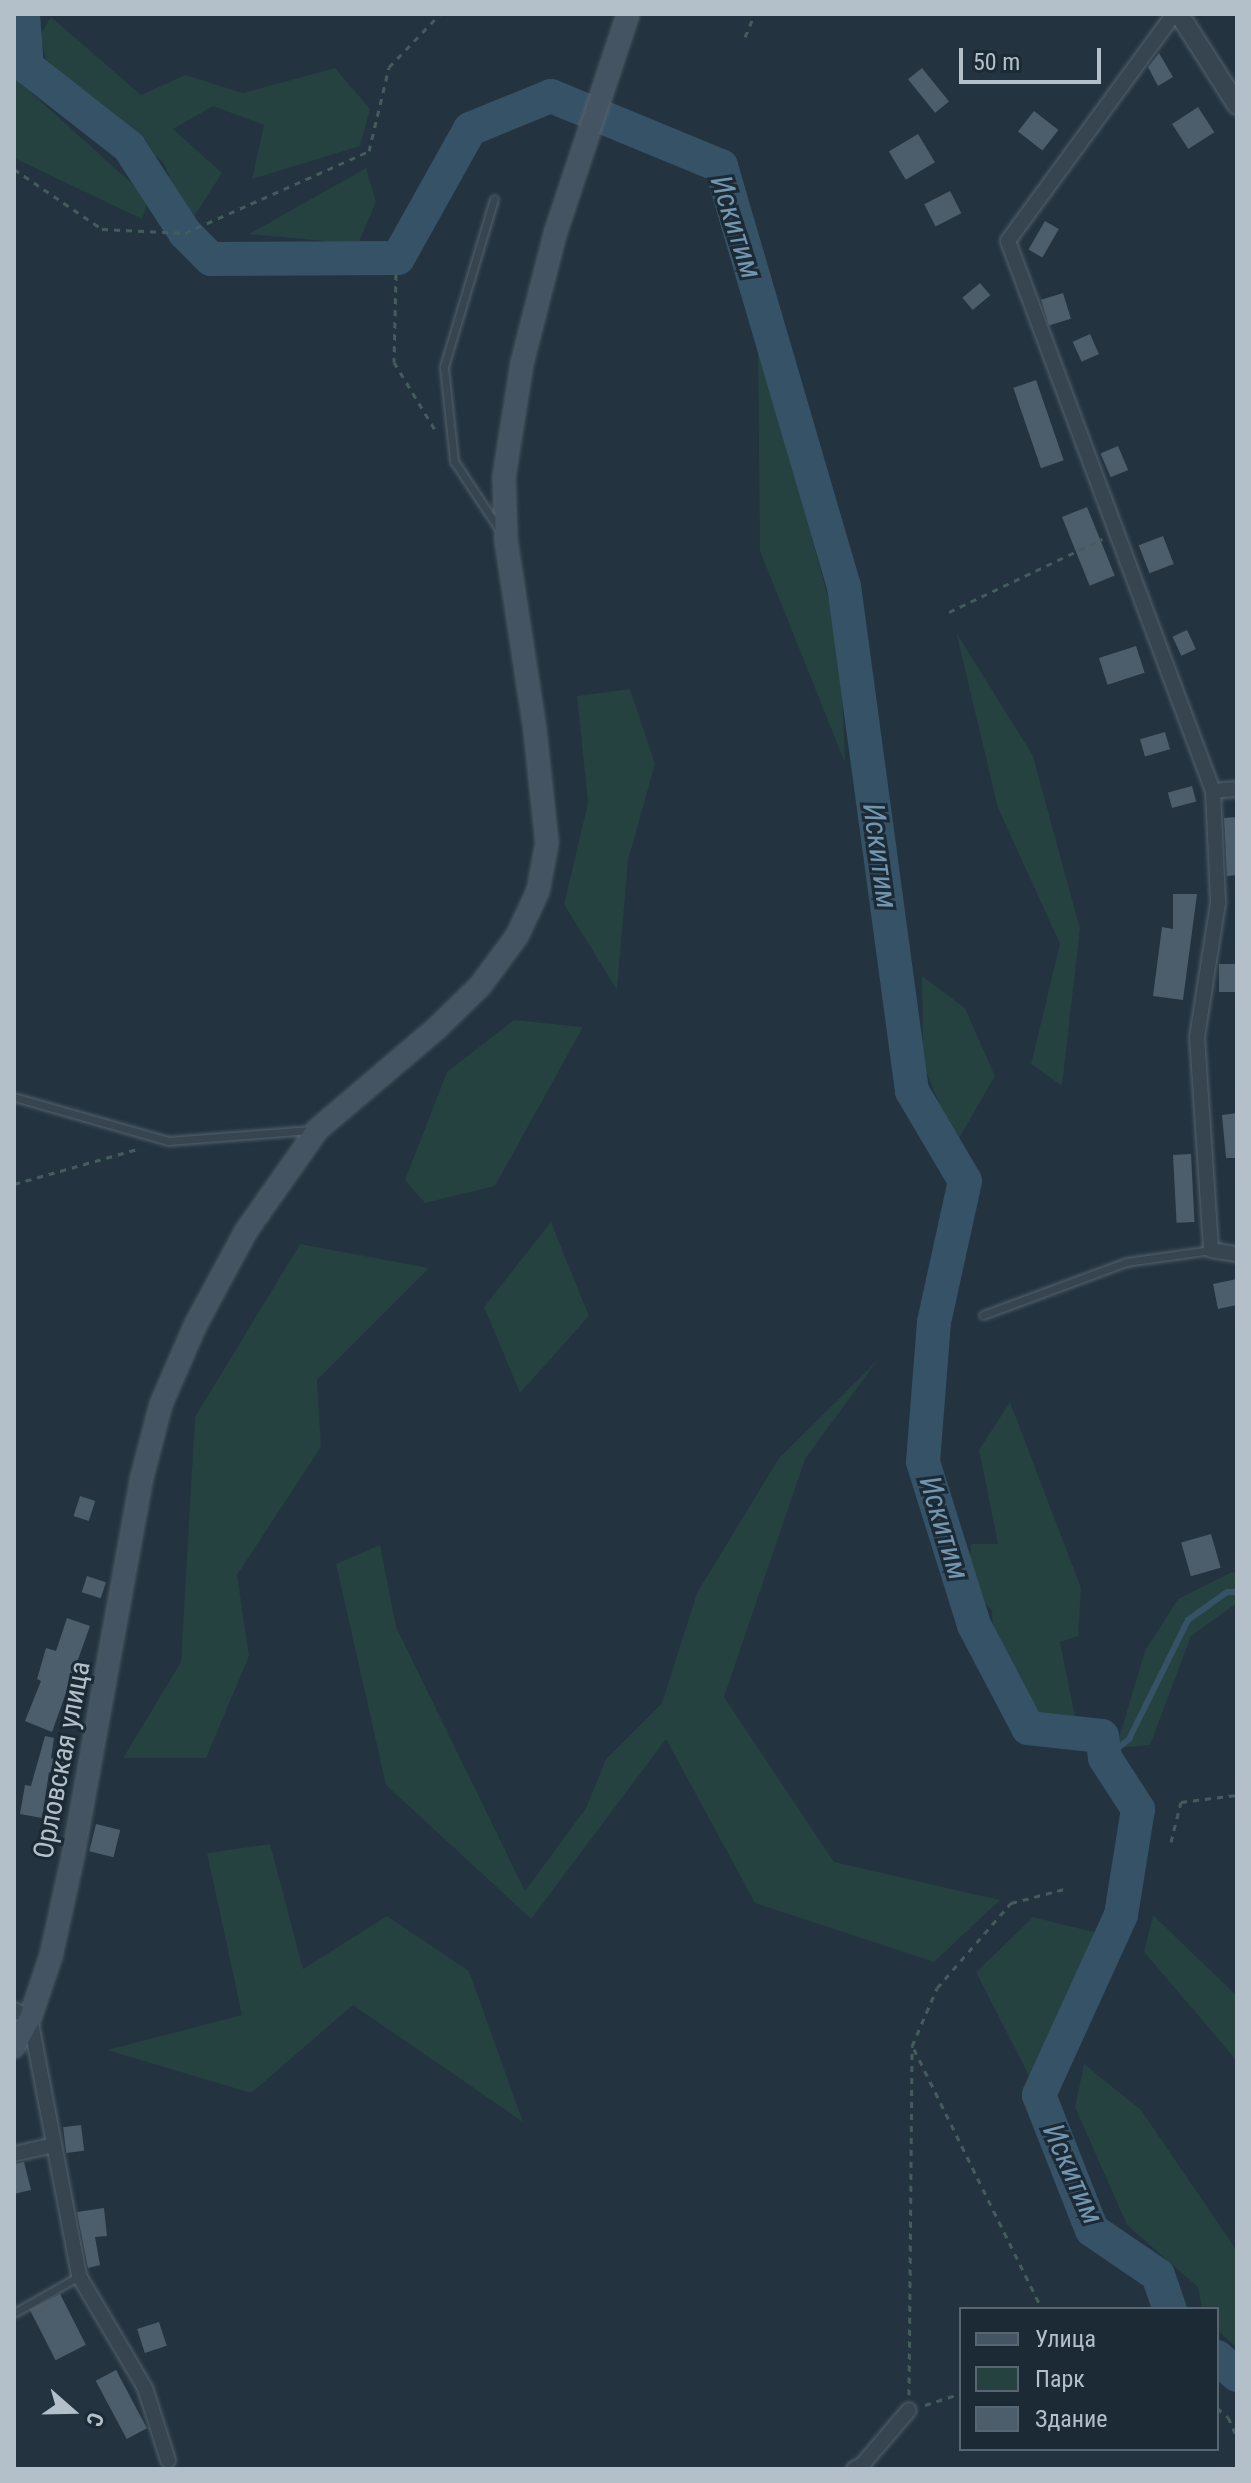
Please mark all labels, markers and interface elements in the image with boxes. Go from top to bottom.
scale bar [963,32,1105,82]
text: 50 m [973,48,1020,76]
water label: Искитим [702,171,770,283]
water label: Искитим [855,801,905,911]
water label: Искитим [911,1472,977,1584]
street label: Орловская улица [26,1658,98,1862]
water label: Искитим [1035,2118,1111,2230]
legend [959,2307,1219,2451]
text: Улица [1035,2325,1096,2353]
text: Парк [1035,2365,1085,2393]
north arrow [32,2371,112,2451]
text: Здание [1035,2405,1107,2433]
text: С [81,2409,109,2430]

